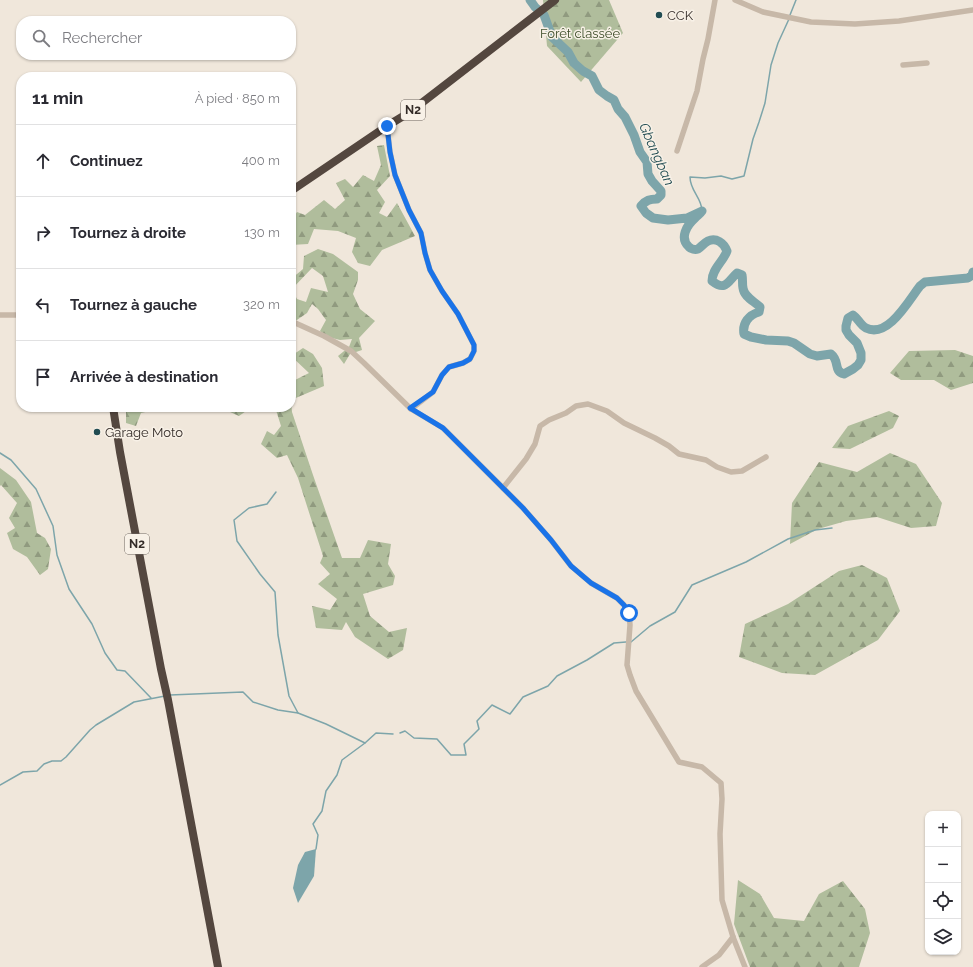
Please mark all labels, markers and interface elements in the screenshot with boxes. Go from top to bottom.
place label: CCK [667,8,694,23]
marker: CCK [654,10,664,20]
search box [16,16,296,60]
park label: Forêt classée [540,26,620,41]
icon: search [30,27,52,49]
text: Rechercher [62,29,142,47]
text: 11 min [32,88,83,108]
text: À pied · 850 m [195,91,280,106]
road number: N2 [401,100,425,120]
route end [378,117,396,135]
water label: Gbangban [636,120,678,188]
icon: ahead [32,150,54,172]
text: Continuez [70,152,143,170]
text: 400 m [242,153,280,168]
icon: right [32,222,54,244]
text: Tournez à droite [70,224,186,242]
text: 130 m [244,225,280,240]
icon: left [32,294,54,316]
text: Tournez à gauche [70,296,197,314]
text: 320 m [243,297,280,312]
icon: arrive [32,366,54,388]
text: Arrivée à destination [70,368,218,386]
place label: Garage Moto [105,425,183,440]
marker: Garage Moto [92,427,102,437]
road number: N2 [125,534,149,554]
route start [620,604,638,622]
map controls [925,811,961,955]
button: + [925,811,961,847]
button: − [925,847,961,883]
button: locate [925,883,961,919]
button: layers [925,919,961,955]

